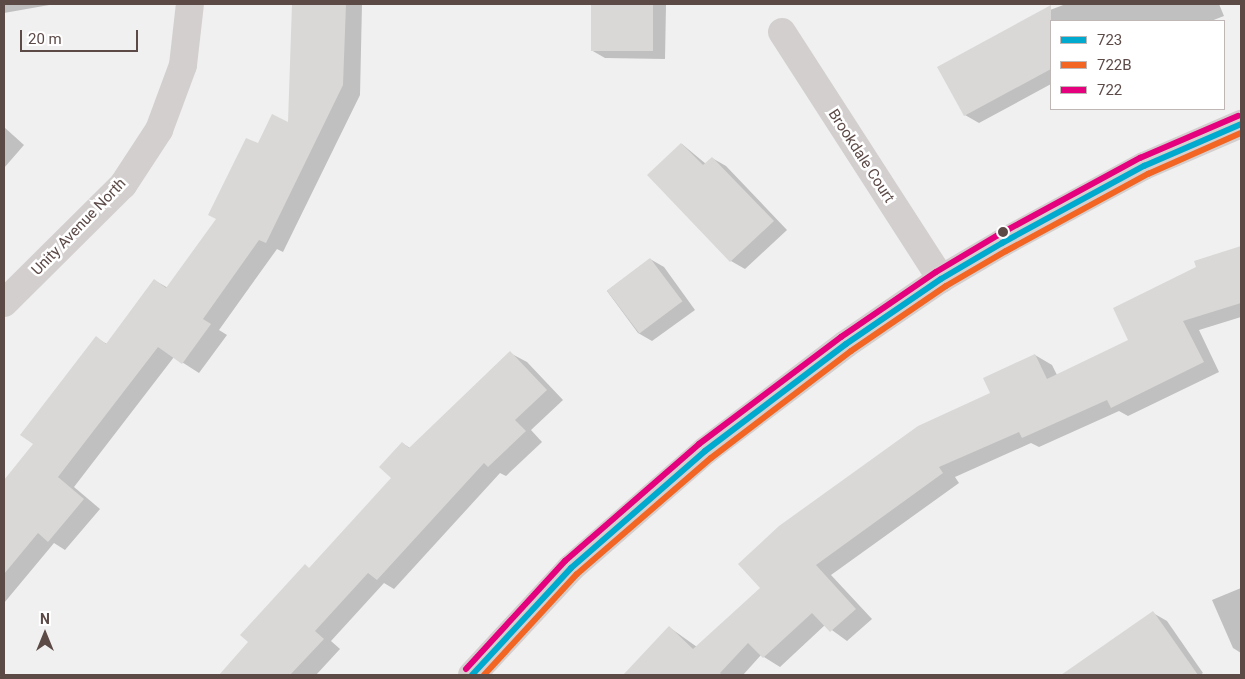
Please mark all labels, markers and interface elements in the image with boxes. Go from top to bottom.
scale bar [22,20,140,52]
legend [1050,20,1225,110]
text: 20 m [28,30,62,48]
text: 723 [1097,31,1122,49]
text: 722B [1097,56,1132,74]
text: 722 [1097,81,1122,99]
street label: Brookdale Court [824,106,898,206]
street label: Unity Avenue North [28,175,130,279]
unlabelled marker [998,227,1008,237]
north arrow [20,609,70,659]
text: N [40,611,50,627]

